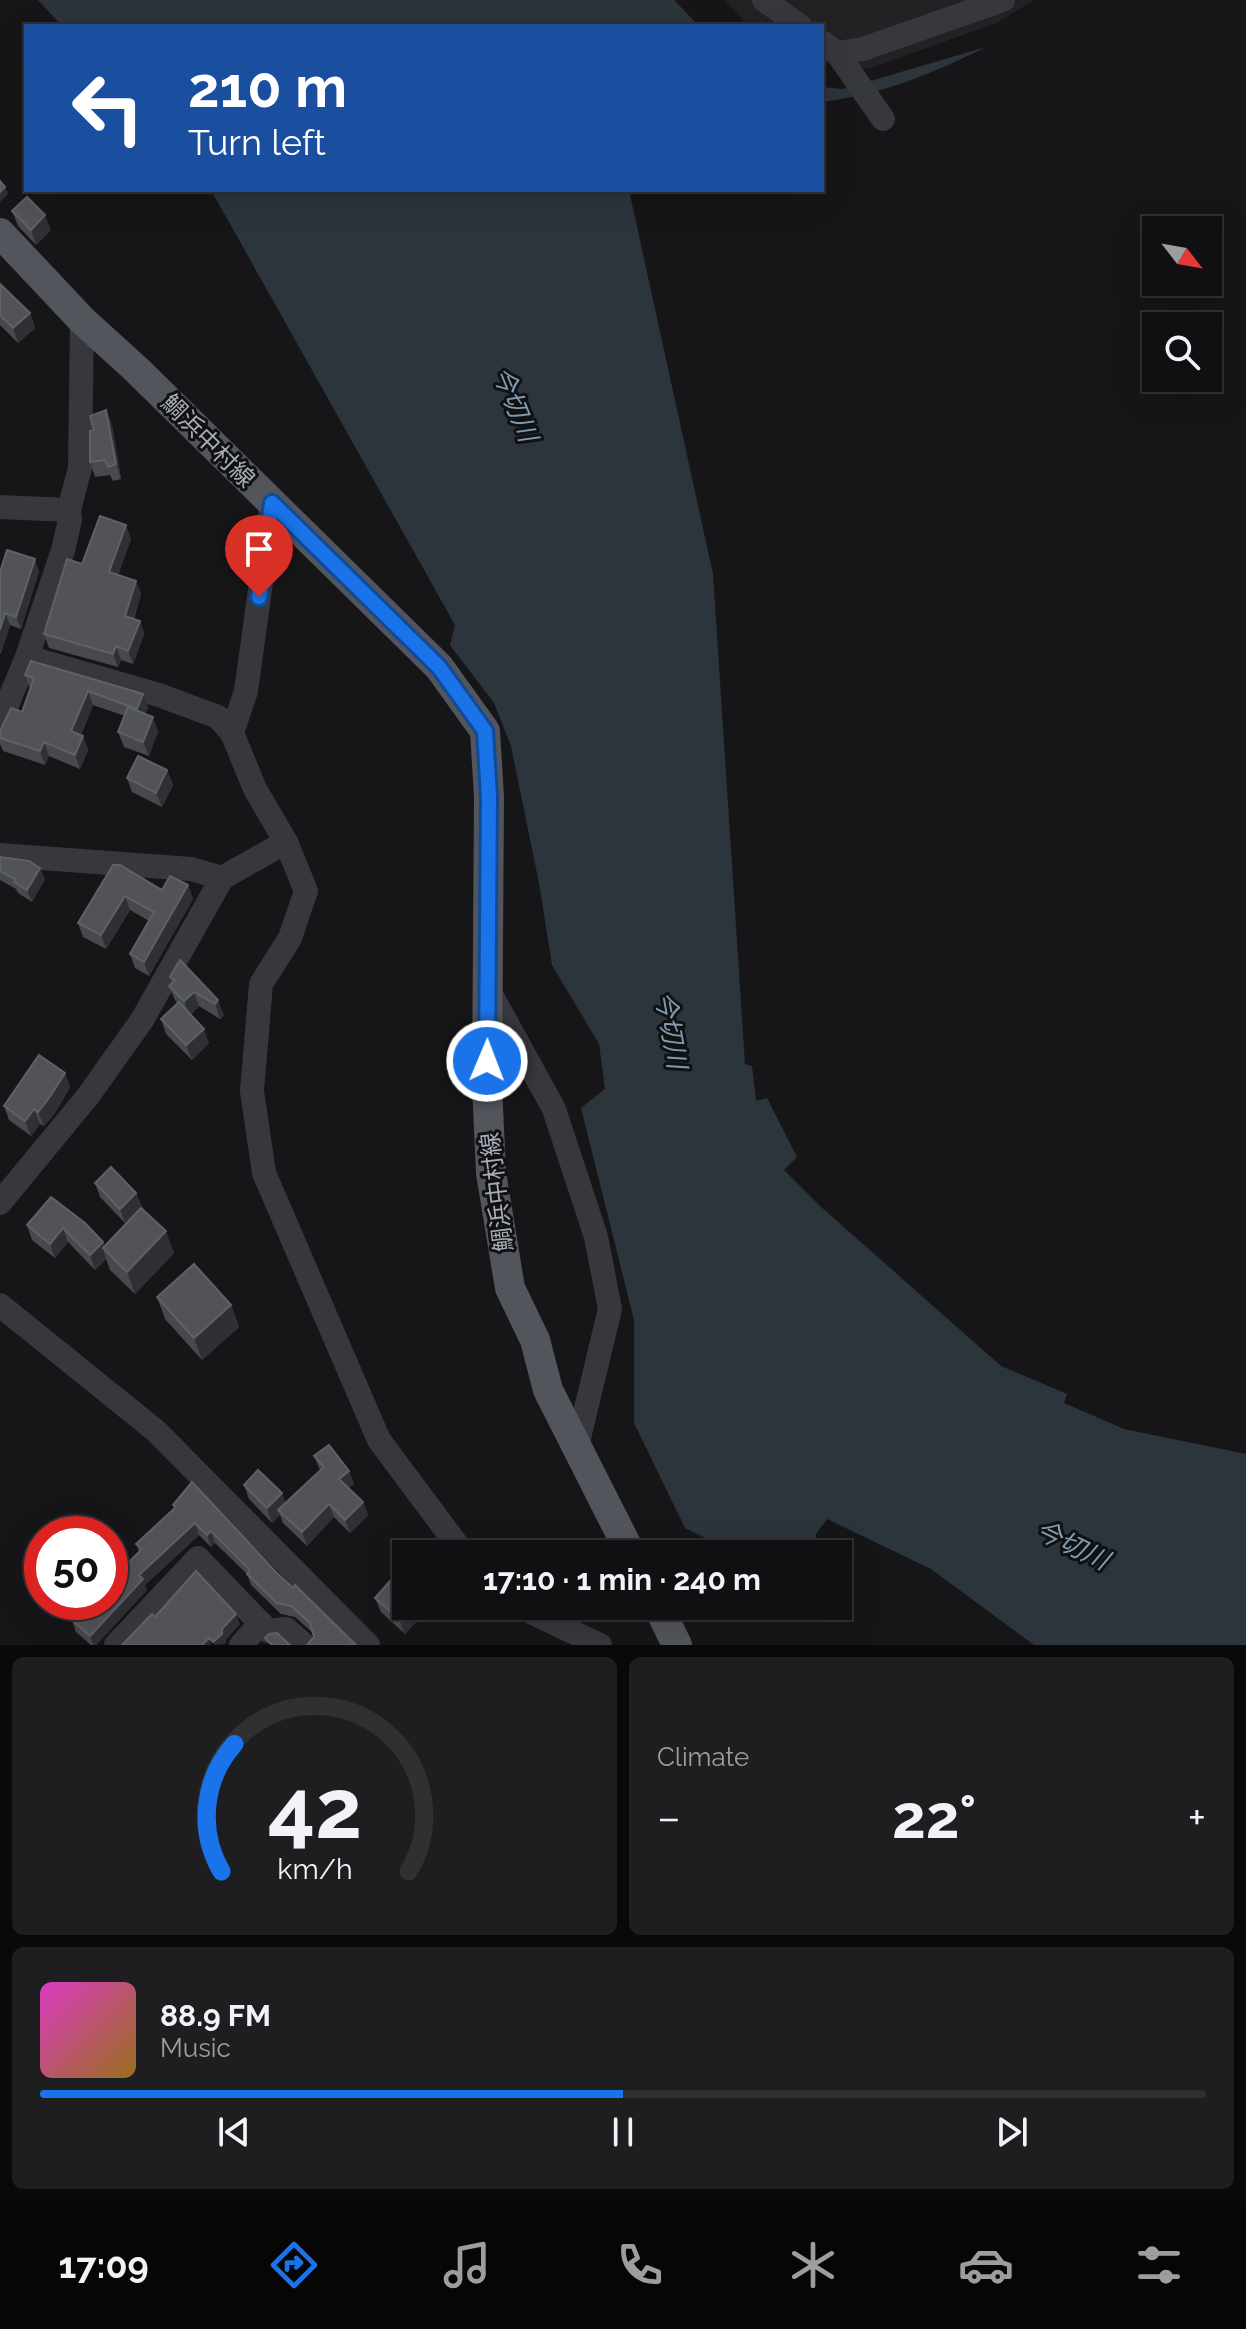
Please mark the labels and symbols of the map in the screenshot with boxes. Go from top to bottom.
north arrow [1142,216,1222,296]
water label: 今切川 [486,362,545,449]
street label: 鯛浜中村線 [156,388,261,493]
pin [225,515,293,597]
water label: 今切川 [649,989,693,1074]
position arrow [445,1019,529,1103]
street label: 鯛浜中村線 [475,1131,518,1253]
water label: 今切川 [1030,1514,1116,1577]
speed limit sign: 50 [24,1516,128,1620]

